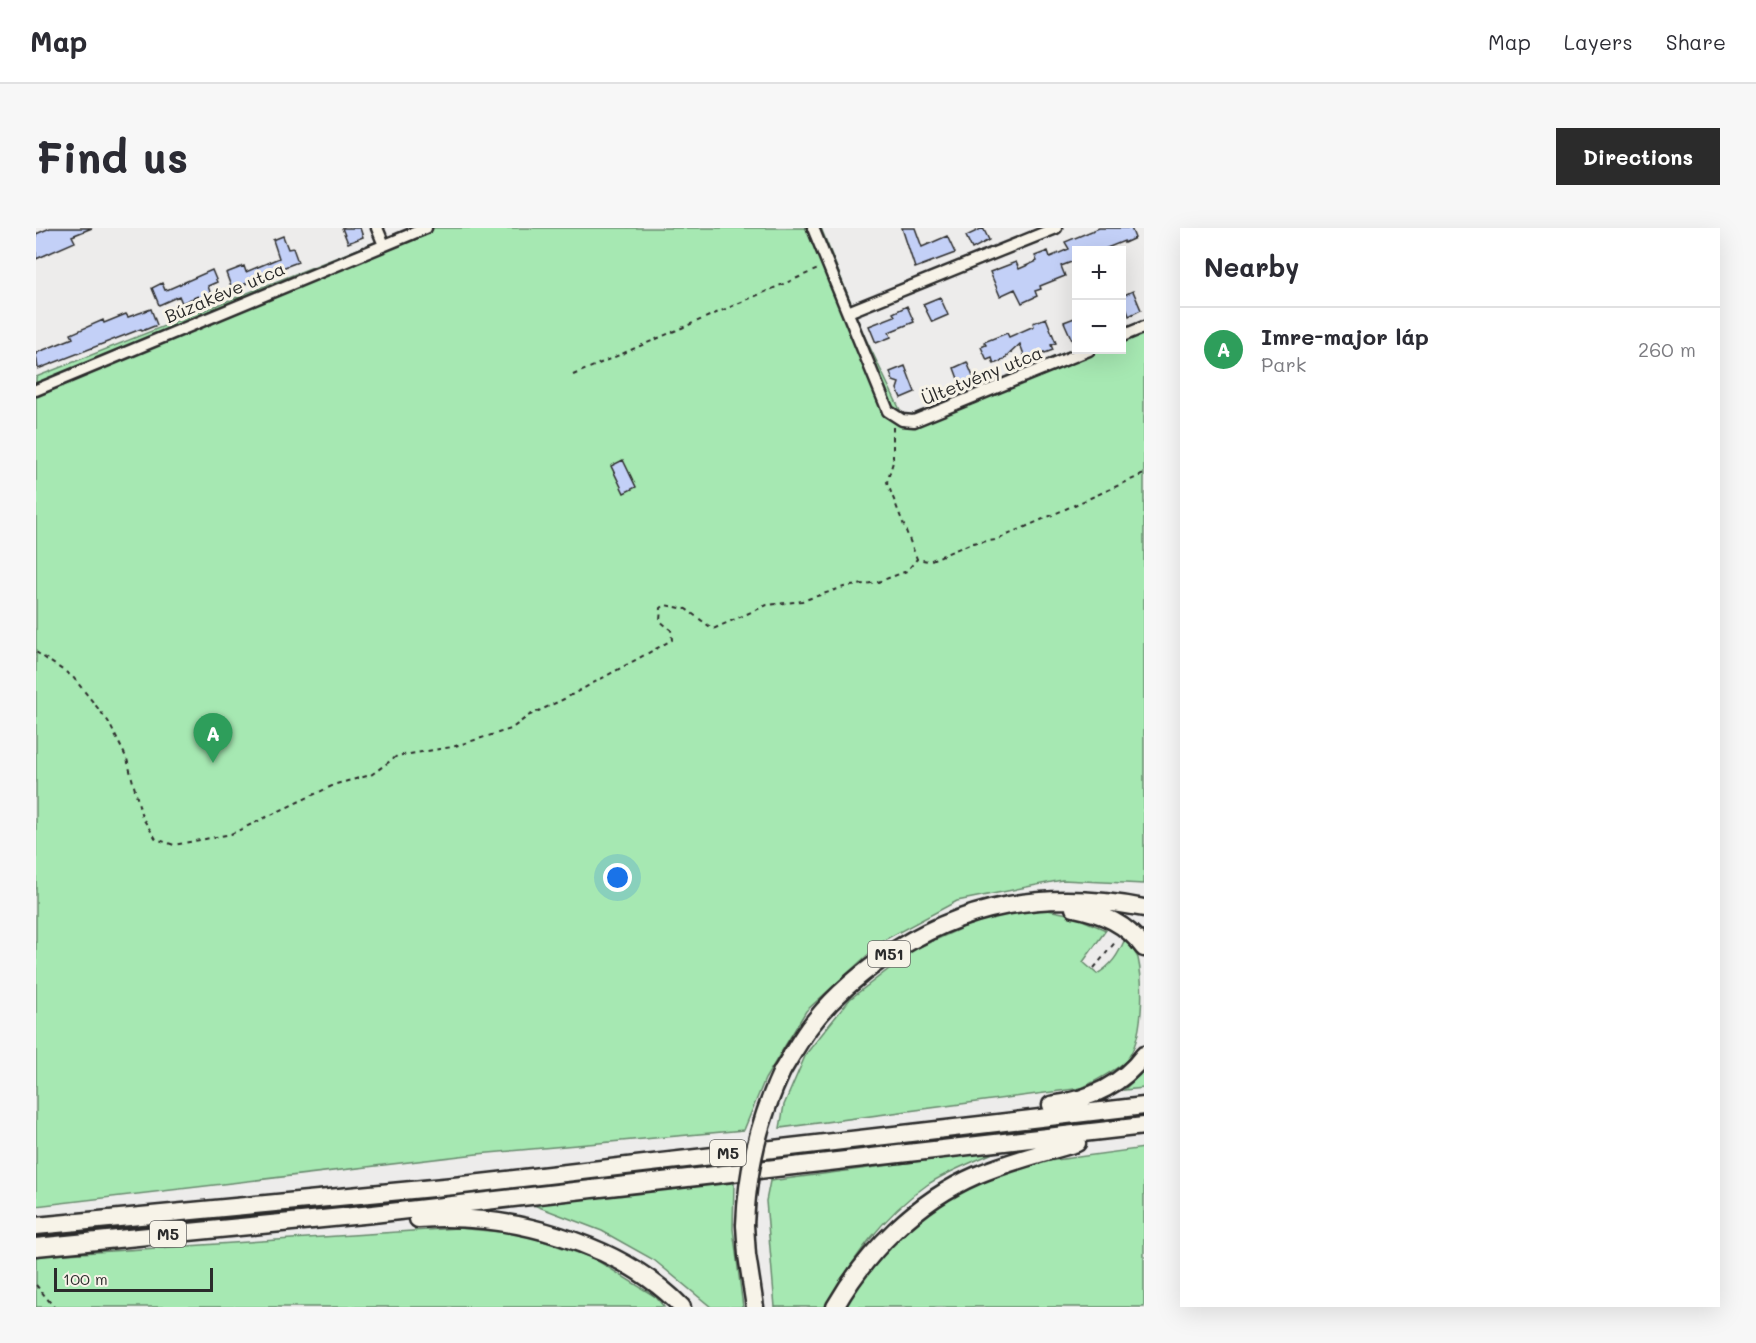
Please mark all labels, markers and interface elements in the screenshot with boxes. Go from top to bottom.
text: Map [30,23,87,59]
text: Map [1488,28,1531,55]
text: Layers [1564,28,1633,55]
text: Share [1666,28,1726,55]
button: Directions [1556,128,1720,185]
text: Find us [36,129,188,184]
map controls [1072,246,1126,354]
button: + [1072,246,1126,300]
text: Nearby [1204,250,1299,284]
street label: Búzakéve utca [161,256,288,328]
button: − [1072,300,1126,354]
text: Imre-major láp [1261,322,1429,351]
text: A [1217,336,1230,362]
text: 260 m [1638,336,1696,362]
street label: Ültetvény utca [918,340,1046,410]
text: Park [1261,351,1306,377]
pin: A [194,714,232,763]
your location [603,863,632,892]
road number: M51 [868,941,910,967]
road number: M5 [710,1140,746,1166]
road number: M5 [150,1221,186,1247]
scale bar [54,1265,213,1292]
text: 100 m [63,1268,108,1289]

